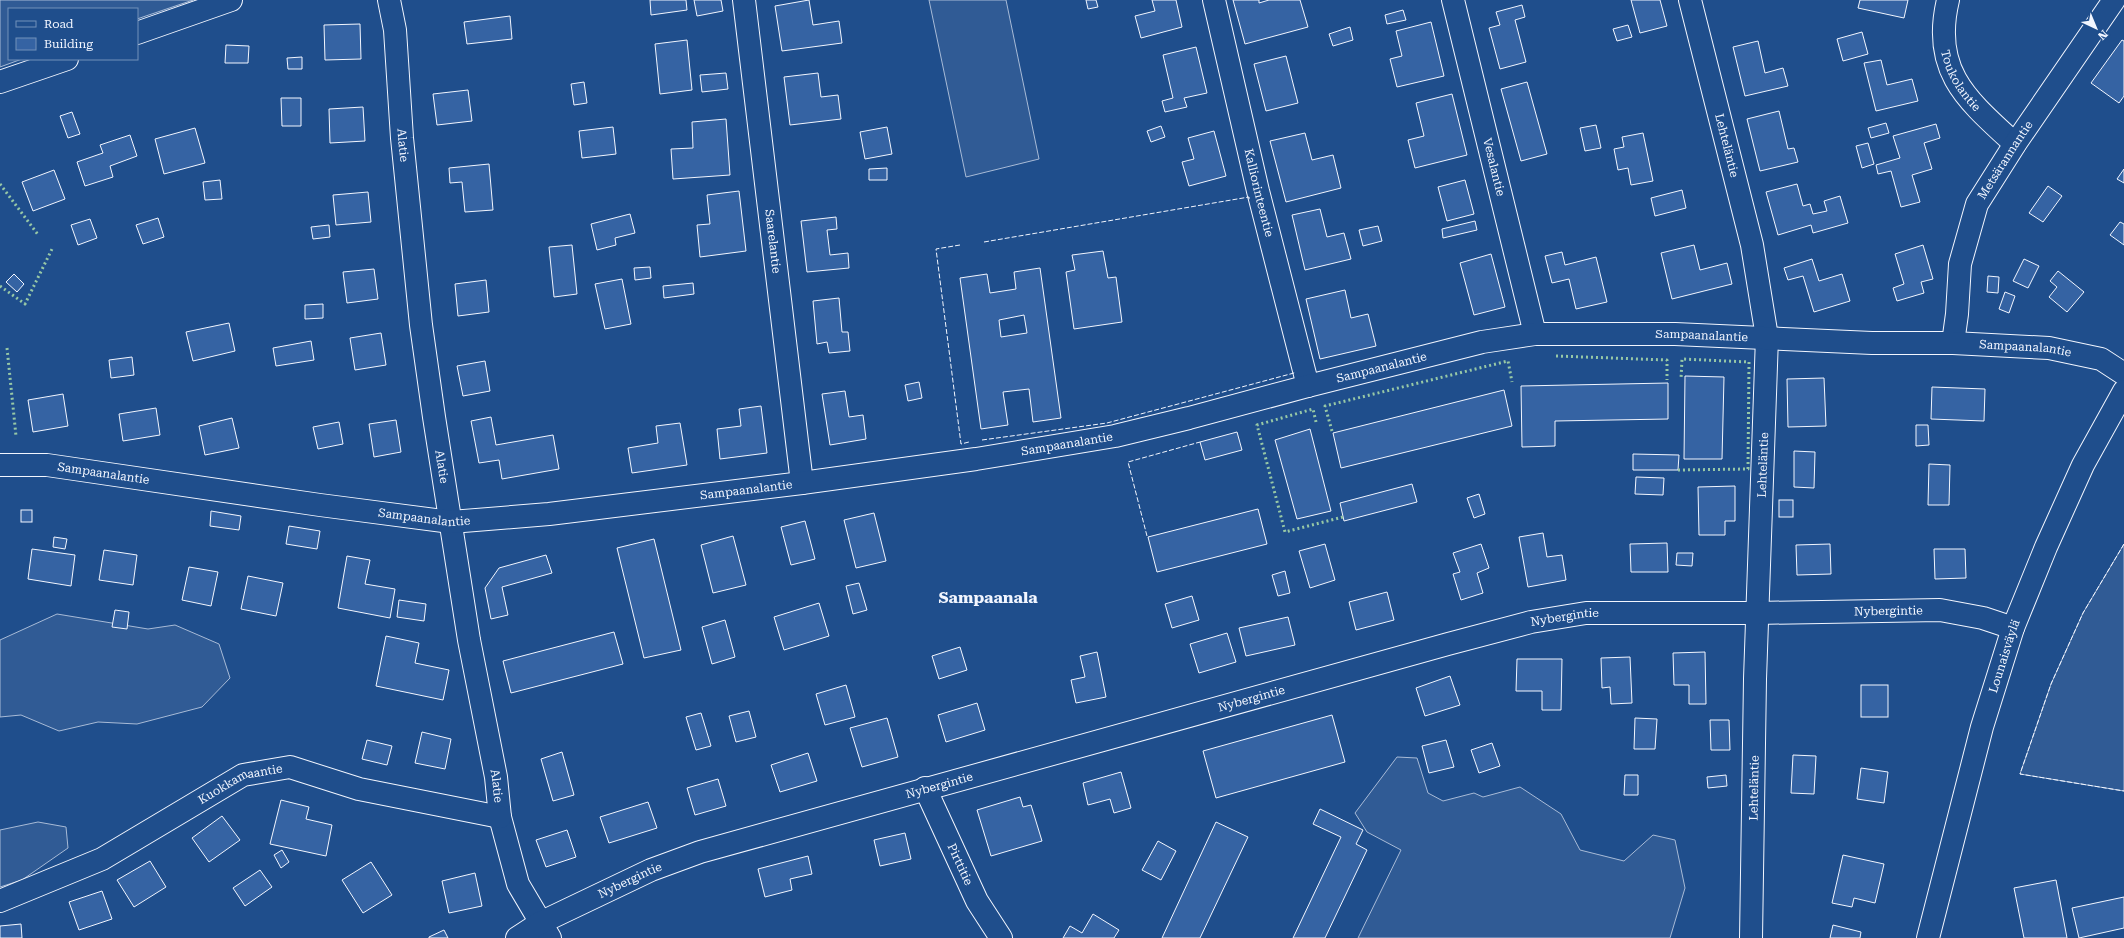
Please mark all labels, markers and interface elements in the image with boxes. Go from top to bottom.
legend [8,8,138,60]
north arrow [2076,8,2116,48]
text: Road [44,17,74,31]
text: N [2095,27,2110,43]
text: Building [44,37,93,51]
street label: Toukolantie [1938,48,1984,115]
street label: Lehteläntie [1712,112,1742,179]
street label: Metsärannantie [1975,118,2036,202]
street label: Alatie [394,128,411,163]
street label: Vesalantie [1480,137,1508,198]
street label: Kalliorinteentie [1241,147,1277,239]
street label: Saarelantie [762,208,784,275]
street label: Sampaanalantie [1655,327,1749,344]
street label: Sampaanalantie [1979,337,2073,360]
street label: Sampaanalantie [1335,349,1429,386]
street label: Sampaanalantie [1020,429,1114,458]
street label: Lehteläntie [1755,432,1771,498]
street label: Alatie [432,449,451,485]
street label: Sampaanalantie [56,460,151,487]
street label: Sampaanalantie [699,477,794,502]
street label: Sampaanalantie [377,506,471,529]
district label: Sampaanala [938,588,1038,607]
street label: Nybergintie [1854,603,1923,618]
street label: Nybergintie [1529,606,1599,629]
street label: Lounaisväylä [1986,617,2023,695]
street label: Nybergintie [1216,683,1287,715]
street label: Lehteläntie [1746,755,1762,821]
street label: Kuokkamaantie [196,761,284,807]
street label: Alatie [488,768,506,804]
street label: Nybergintie [904,769,975,801]
street label: Pirttitie [944,841,976,888]
street label: Nybergintie [596,859,664,901]

